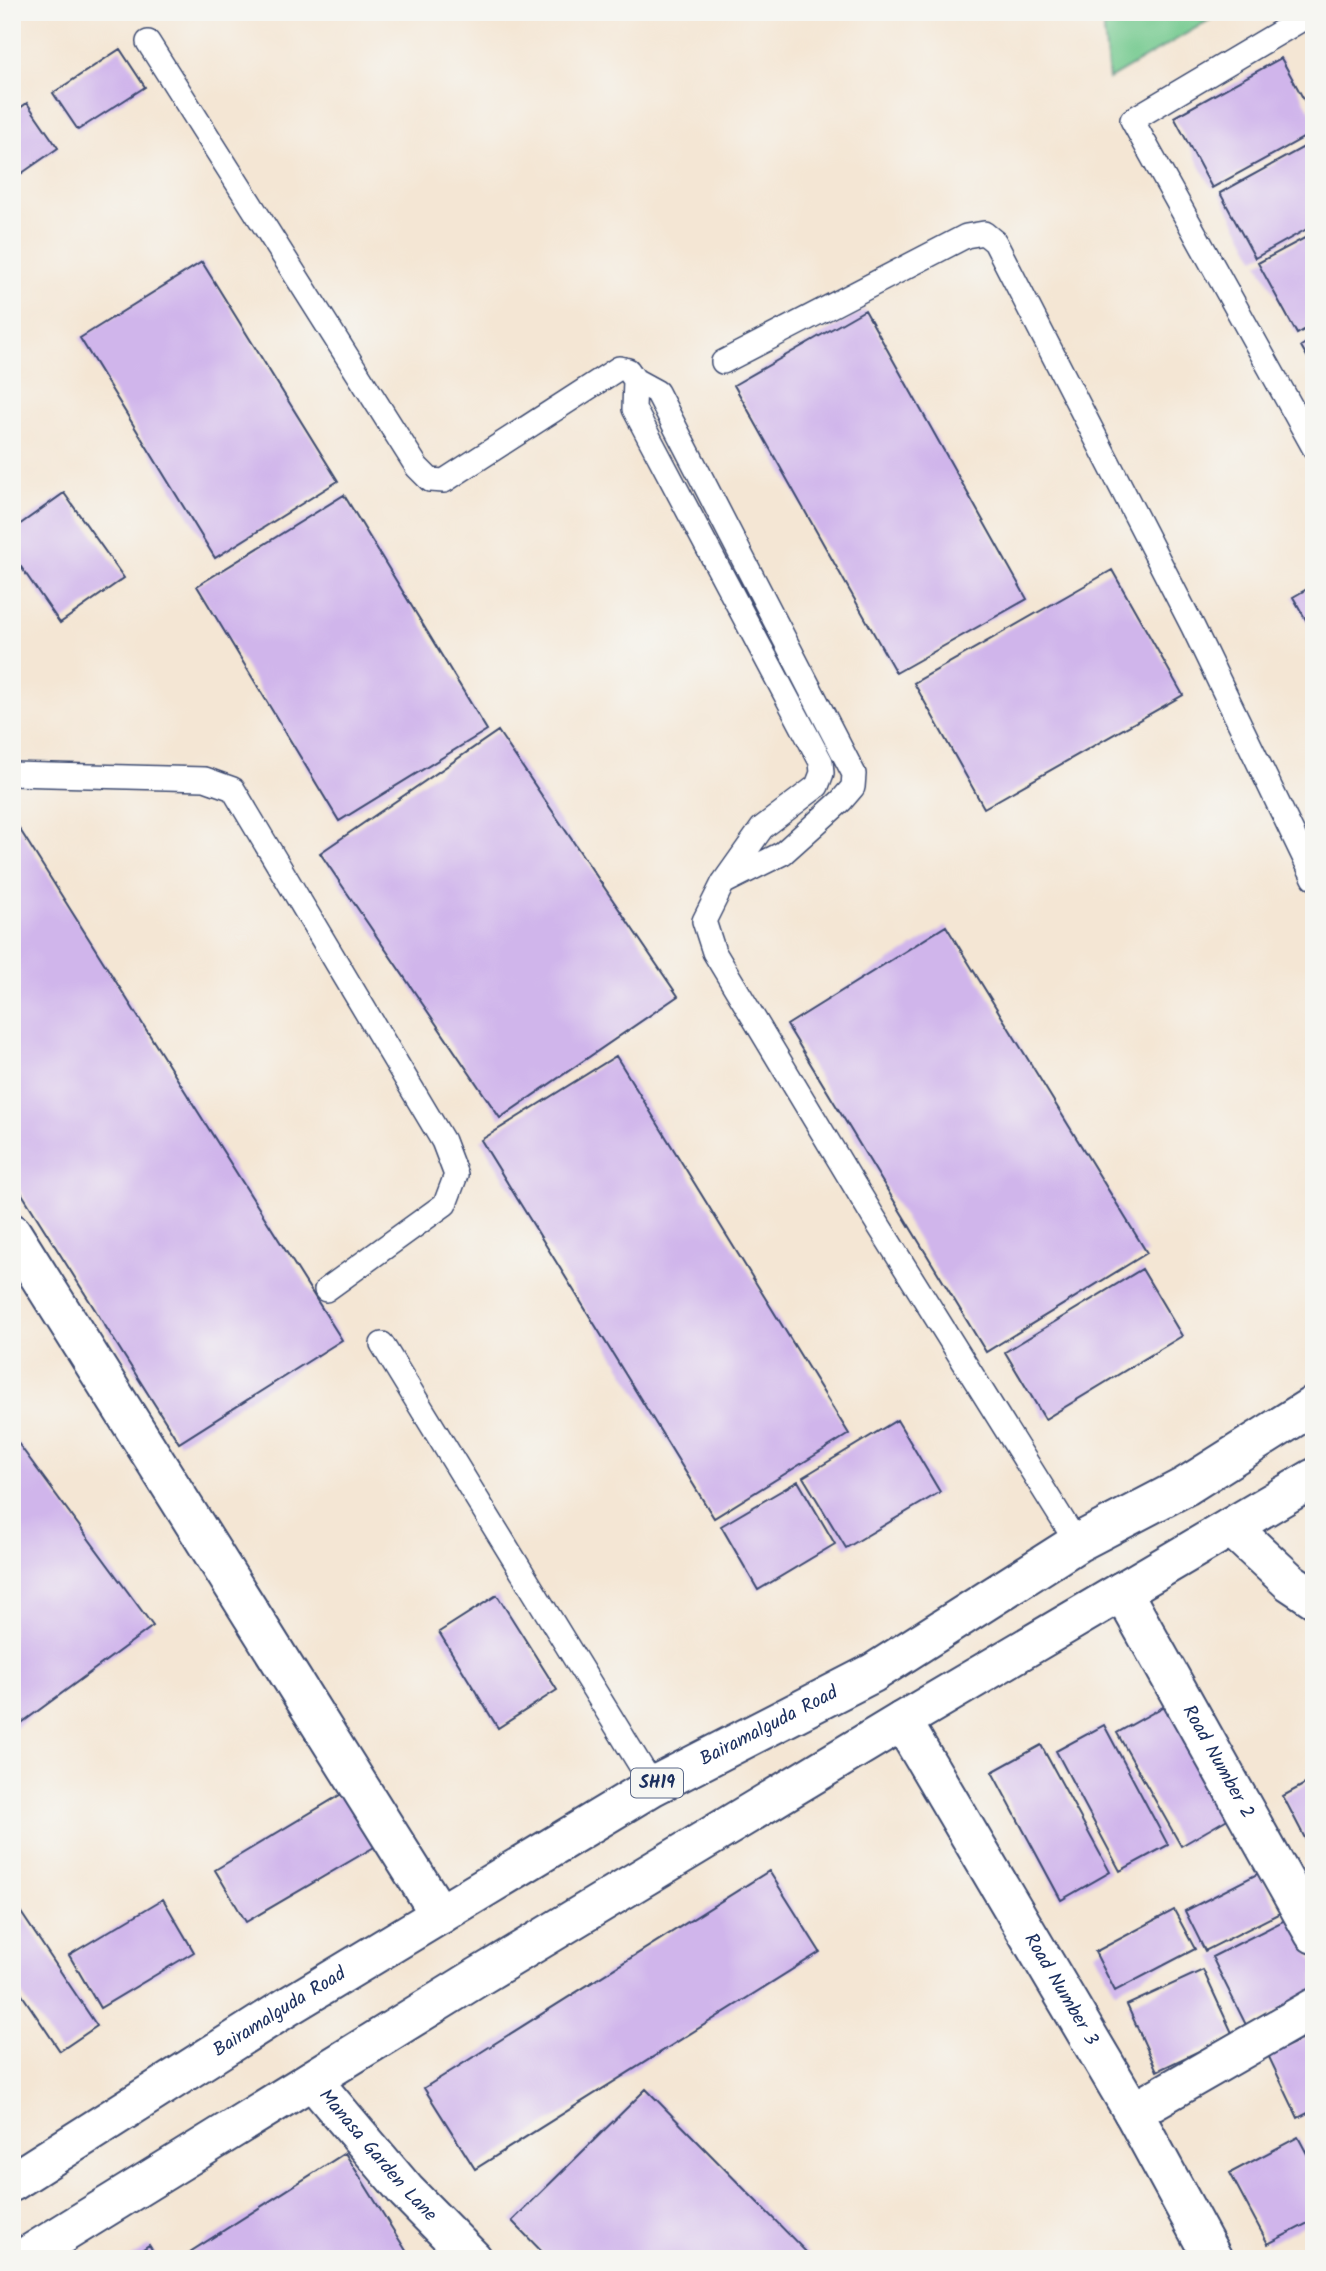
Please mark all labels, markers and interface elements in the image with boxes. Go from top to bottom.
street label: Bairamalguda Road [695,1678,844,1774]
street label: Road Number 2 [1174,1700,1262,1825]
road number: SH19 [631,1768,683,1798]
street label: Road Number 3 [1016,1928,1106,2052]
street label: Bairamalguda Road [207,1959,353,2065]
street label: Manasa Garden Lane [311,2082,444,2229]

